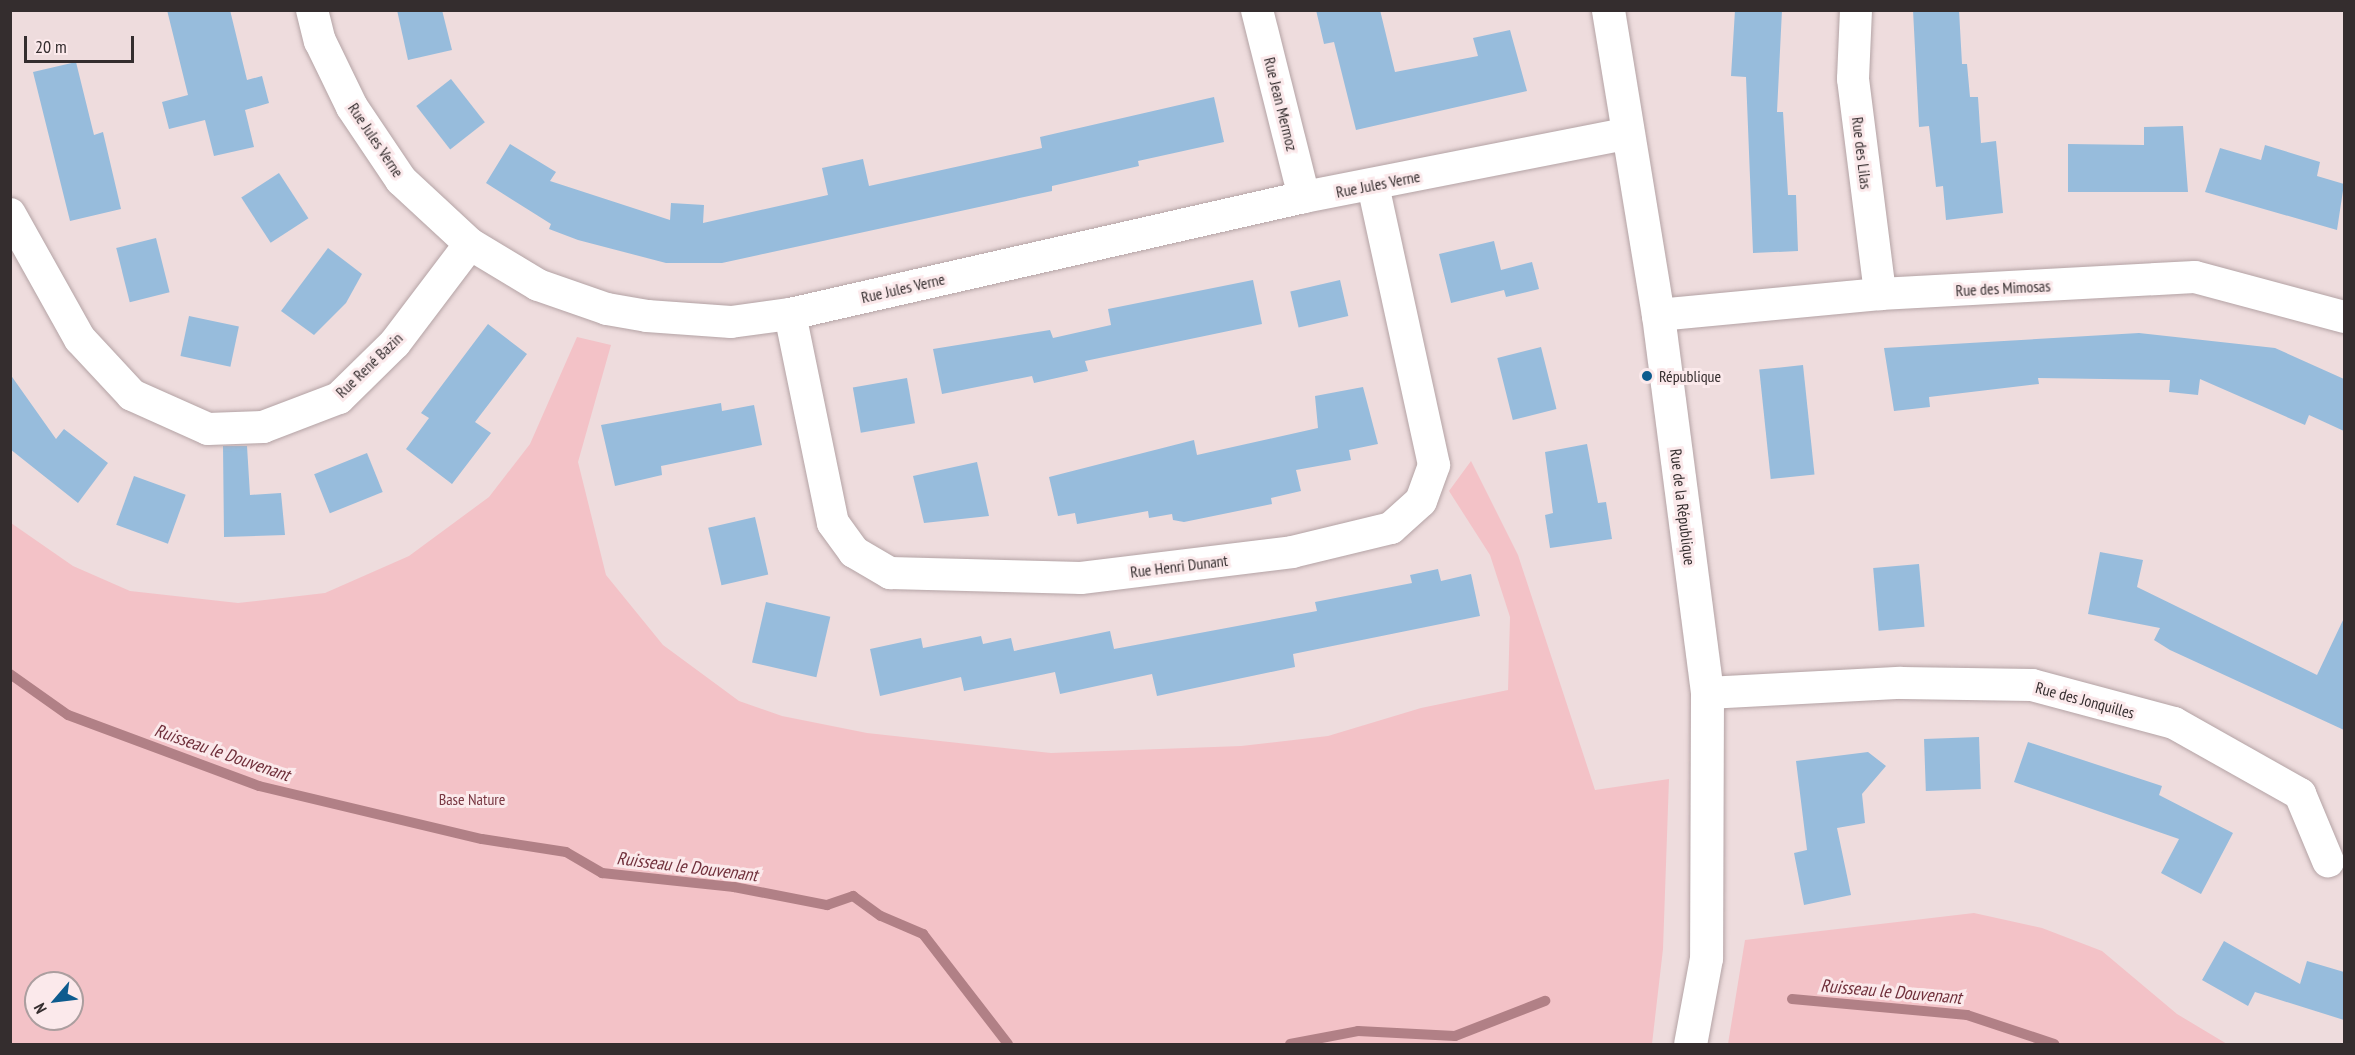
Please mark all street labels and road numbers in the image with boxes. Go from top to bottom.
street label: Rue Jean Mermoz [1260,55,1302,153]
street label: Rue Jules Verne [344,99,408,181]
street label: Rue des Lilas [1848,116,1876,190]
street label: Rue Jules Verne [1334,166,1422,202]
street label: Rue Jules Verne [859,269,947,307]
street label: Rue des Mimosas [1955,276,2051,300]
street label: Rue René Bazin [332,328,406,402]
street label: Rue de la République [1666,448,1700,566]
street label: Rue Henri Dunant [1129,550,1229,582]
street label: Rue des Jonquilles [2033,678,2137,722]

